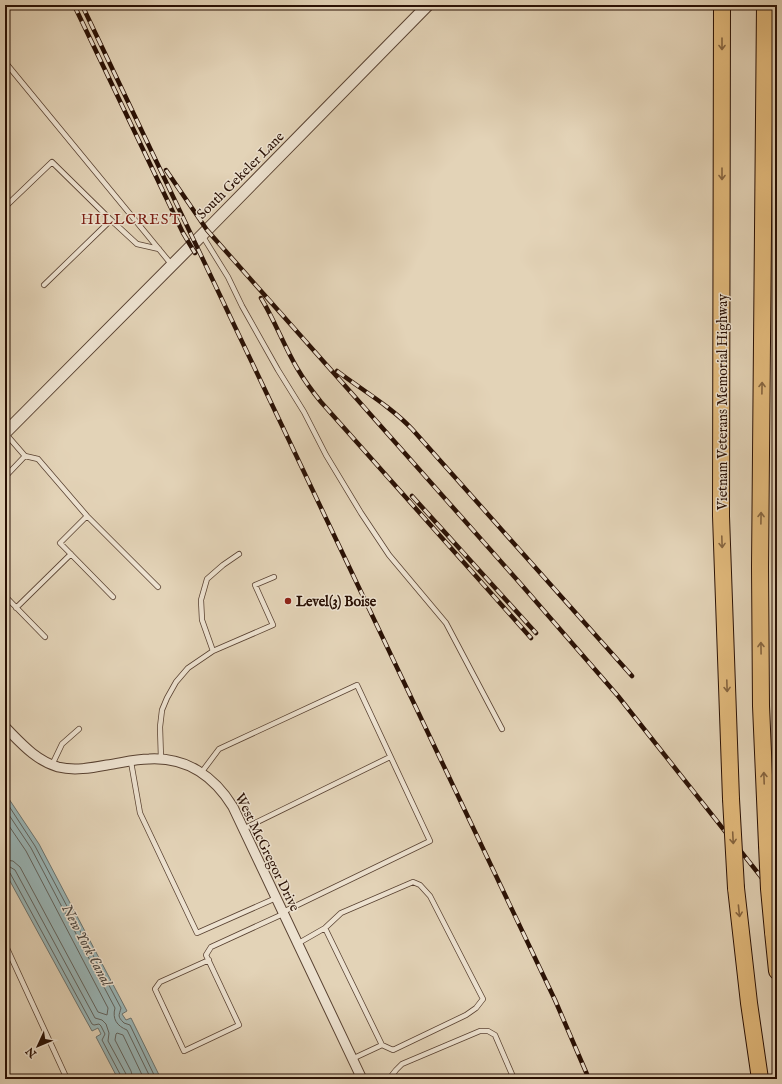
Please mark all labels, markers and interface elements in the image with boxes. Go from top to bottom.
one-way arrow [718,37,726,50]
street label: South Gekeler Lane [193,128,289,223]
one-way arrow [718,167,726,180]
district label: HILLCREST [81,210,181,229]
street label: Vietnam Veterans Memorial Highway [714,294,732,511]
one-way arrow [758,382,766,395]
one-way arrow [757,512,764,525]
one-way arrow [718,535,726,548]
place label: Level(3) Boise [296,593,377,611]
marker: Level(3) Boise [283,596,293,606]
one-way arrow [757,642,765,655]
one-way arrow [723,679,731,692]
one-way arrow [761,772,768,785]
street label: West McGregor Drive [231,790,304,915]
one-way arrow [729,831,737,844]
water label: New York Canal [57,901,117,991]
one-way arrow [735,904,742,917]
north arrow [18,1026,58,1066]
text: N [23,1044,41,1061]

